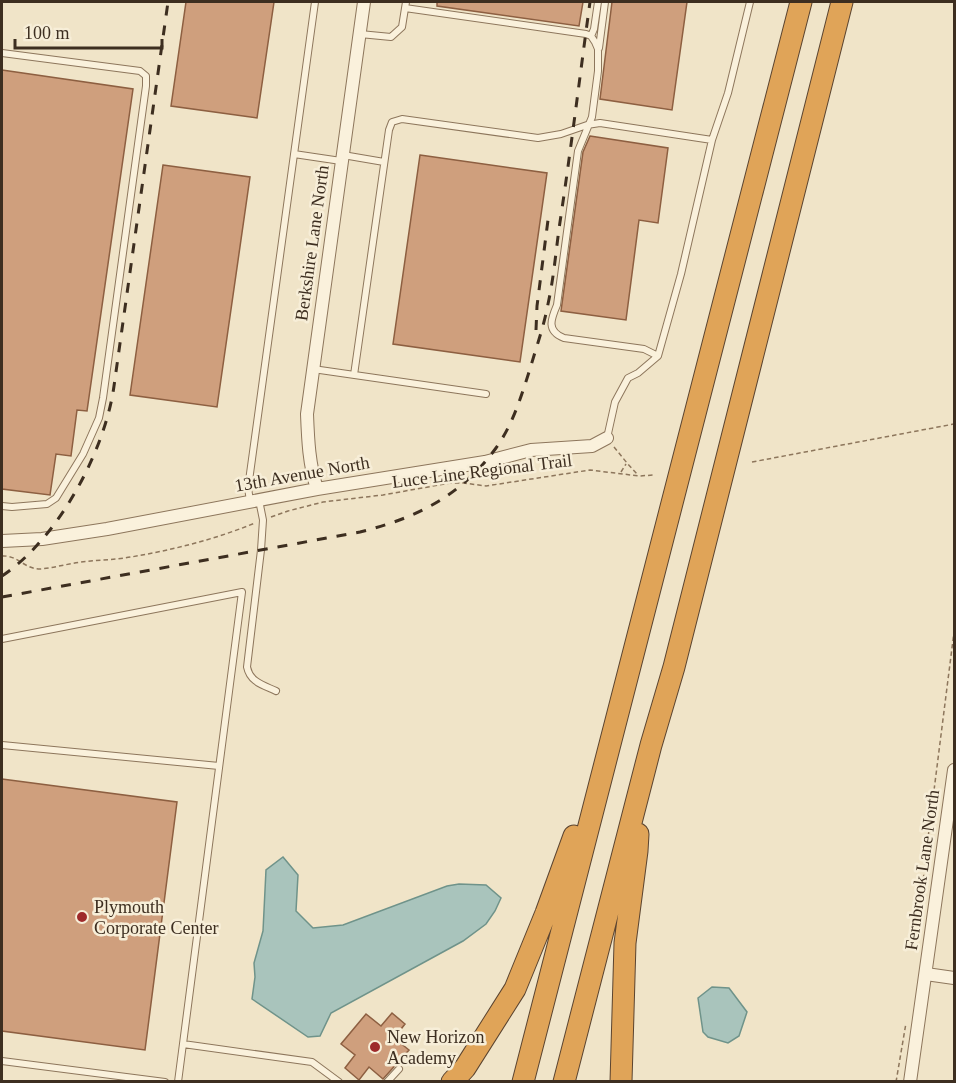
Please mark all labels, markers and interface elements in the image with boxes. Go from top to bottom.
scale bar [15,12,162,50]
text: 100 m [24,23,70,43]
street label: Berkshire Lane North [291,164,333,322]
street label: Luce Line Regional Trail [391,450,573,492]
street label: 13th Avenue North [233,452,371,496]
street label: Fernbrook Lane North [901,788,943,952]
place label: Plymouth Corporate Center [94,897,218,938]
marker: Plymouth Corporate Center [75,910,89,924]
place label: New Horizon Academy [387,1027,484,1068]
marker: New Horizon Academy [368,1040,382,1054]

